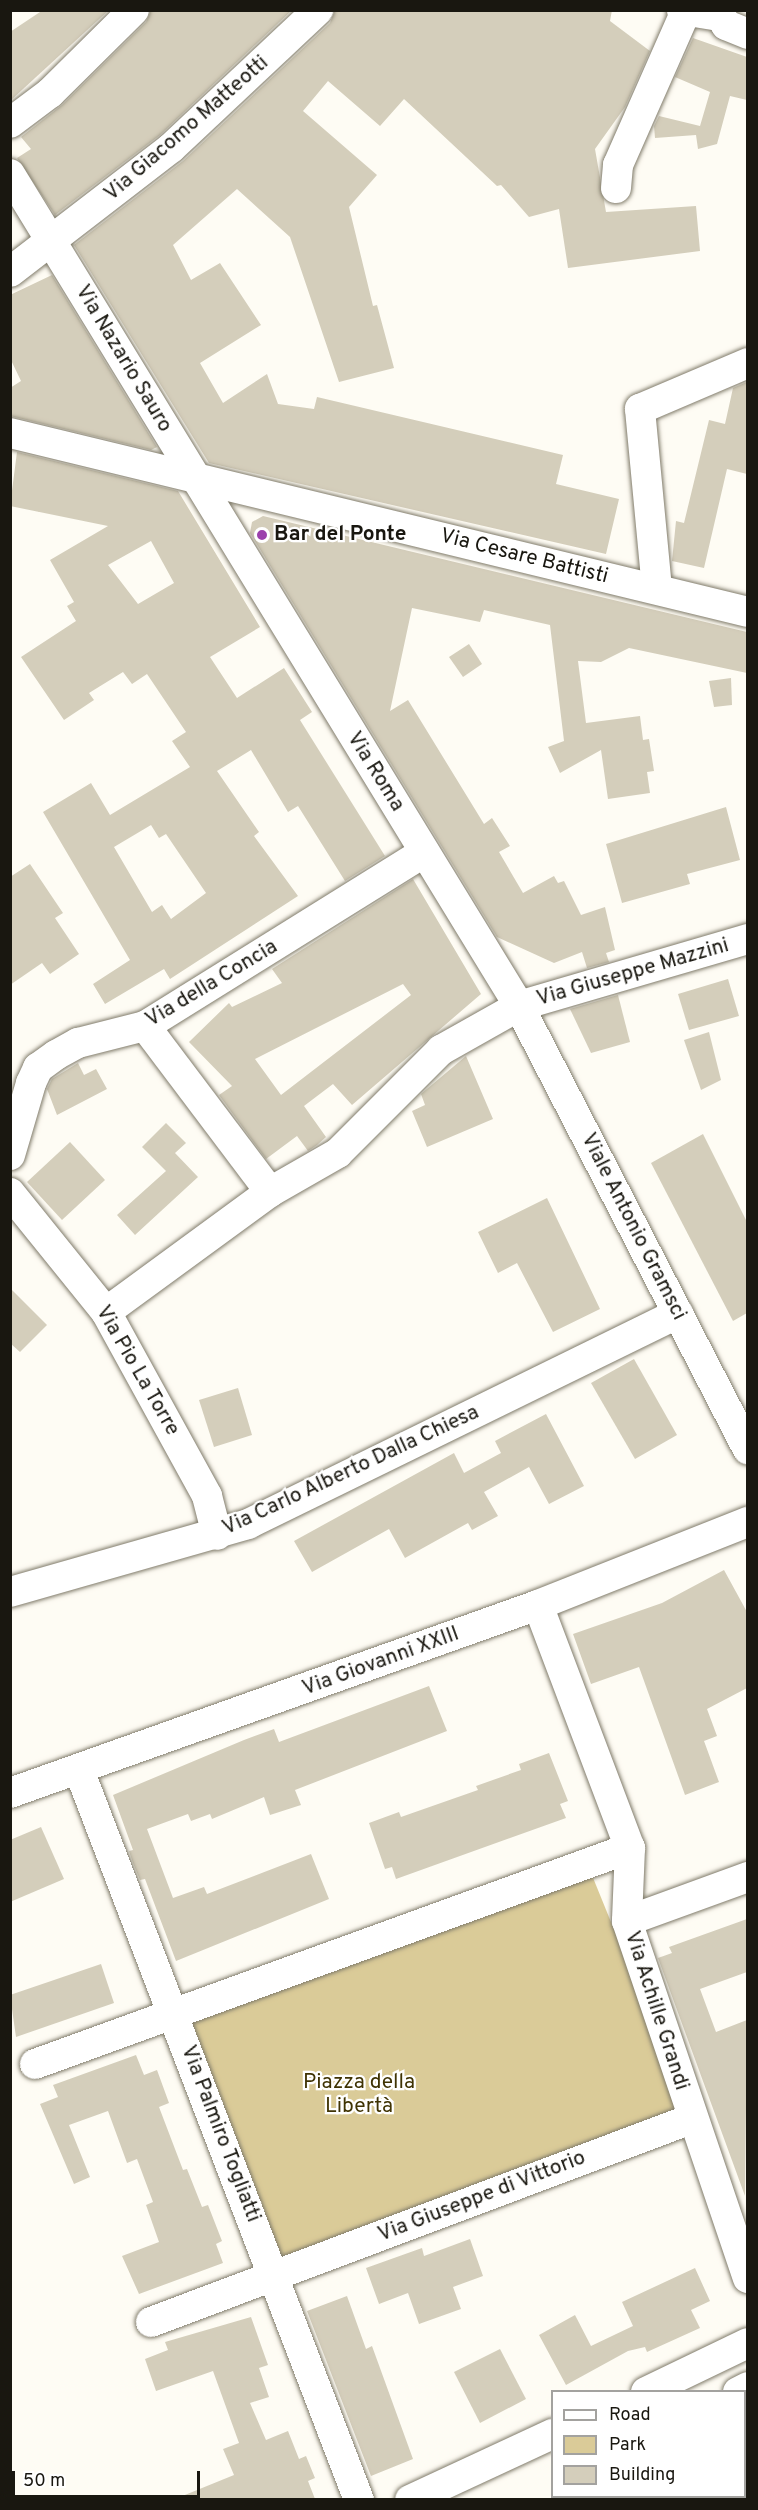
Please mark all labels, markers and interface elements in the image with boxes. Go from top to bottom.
street label: Via Giacomo Matteotti [100,51,274,207]
street label: Via Nazario Sauro [69,281,177,437]
place label: Bar del Ponte [274,522,406,548]
street label: Via Cesare Battisti [437,524,611,590]
marker: Bar del Ponte [255,528,269,542]
street label: Via Roma [341,728,409,816]
street label: Via Giuseppe Mazzini [534,933,732,1013]
street label: Via della Concia [141,935,283,1033]
street label: Viale Antonio Gramsci [575,1129,691,1325]
street label: Via Pio La Torre [89,1301,185,1441]
street label: Via Carlo Alberto Dalla Chiesa [218,1400,484,1542]
street label: Via Giovanni XXIII [299,1622,463,1702]
street label: Via Achille Grandi [618,1928,694,2094]
street label: Via Palmiro Togliatti [175,2042,265,2226]
park label: Piazza della Libertà [303,2070,415,2120]
street label: Via Giuseppe di Vittorio [374,2146,590,2248]
legend [551,2390,746,2498]
text: Road [609,2404,651,2427]
text: Park [609,2434,646,2457]
scale bar [15,2459,202,2497]
text: Building [609,2464,675,2487]
text: 50 m [23,2470,65,2493]

